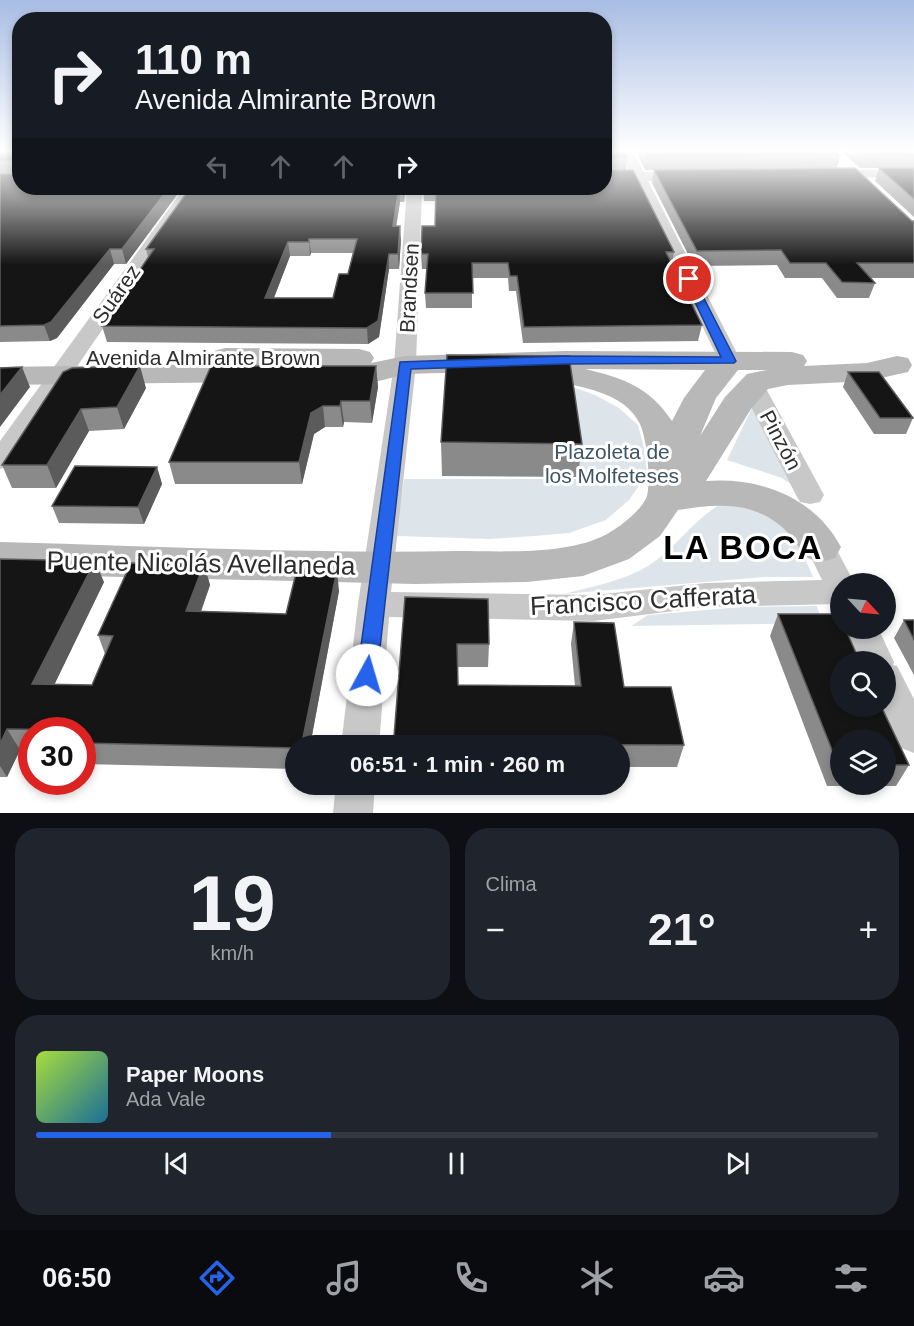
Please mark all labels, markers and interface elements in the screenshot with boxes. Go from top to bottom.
icon: right [36,36,114,114]
text: 110 m [135,36,252,83]
text: Avenida Almirante Brown [135,85,436,115]
icon: left [201,150,234,183]
icon: ahead [264,150,297,183]
icon: ahead [327,150,360,183]
icon: right [390,150,423,183]
street label: Brandsen [395,243,423,333]
pin [663,253,714,304]
street label: Suárez [87,260,145,328]
icon: arrive [672,262,705,295]
street label: Avenida Almirante Brown [86,346,320,369]
street label: Pinzón [756,406,806,474]
park label: Plazoleta de los Molfeteses [545,440,679,487]
district label: LA BOCA [663,529,823,566]
street label: Puente Nicolás Avellaneda [46,545,356,581]
north arrow [830,573,896,639]
map controls [830,573,896,795]
street label: Francisco Cafferata [529,579,757,621]
position arrow [335,643,399,707]
button: search [830,651,896,717]
speed limit sign: 30 [18,717,96,795]
button: layers [830,729,896,795]
text: 06:51 · 1 min · 260 m [350,752,565,777]
text: 19 [189,859,276,947]
text: Clima [486,873,537,895]
text: 21° [648,904,716,955]
text: − [486,911,505,948]
text: + [859,911,878,948]
text: km/h [211,942,254,964]
text: Paper Moons [126,1062,264,1087]
text: Ada Vale [126,1088,206,1110]
icon: previous [160,1147,193,1180]
icon: pause [440,1147,473,1180]
icon: next [721,1147,754,1180]
icon: directions [196,1257,238,1299]
icon: music [323,1257,365,1299]
icon: phone [450,1257,492,1299]
icon: climate [576,1257,618,1299]
icon: car [703,1257,745,1299]
icon: filters [830,1257,872,1299]
text: 06:50 [42,1263,111,1293]

